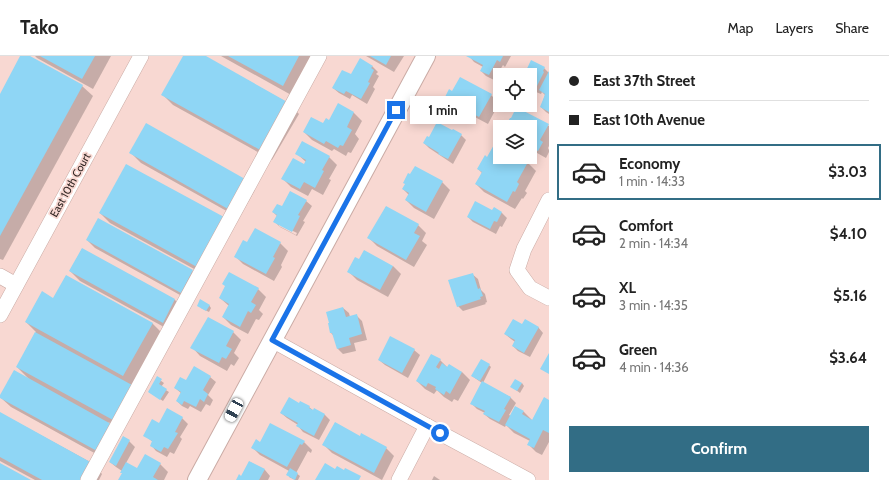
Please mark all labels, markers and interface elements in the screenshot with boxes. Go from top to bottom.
text: Tako [20,16,59,39]
text: Map [728,19,753,37]
text: Layers [775,19,813,37]
text: Share [835,19,869,37]
map controls [493,68,537,164]
button: locate [493,68,537,112]
text: East 37th Street [593,72,696,90]
callout: 1 min [410,96,476,124]
route end [387,101,405,119]
text: 1 min [428,102,458,118]
text: East 10th Avenue [593,111,705,129]
button: layers [493,120,537,164]
street label: East 10th Court [47,150,94,220]
icon: car [571,154,607,190]
text: Economy [619,155,680,173]
text: $3.03 [828,163,867,181]
text: 1 min · 14:33 [619,173,685,189]
icon: car [571,216,607,252]
text: Comfort [619,217,673,235]
text: $4.10 [830,225,867,243]
text: 2 min · 14:34 [619,235,688,251]
icon: car [571,278,607,314]
text: XL [619,279,636,297]
text: $5.16 [833,287,867,305]
text: 3 min · 14:35 [619,297,688,313]
icon: car [571,340,607,376]
text: Green [619,341,657,359]
text: $3.64 [829,349,867,367]
text: 4 min · 14:36 [619,359,689,375]
car [223,397,245,423]
route start [431,424,449,442]
button: Confirm [569,426,869,472]

